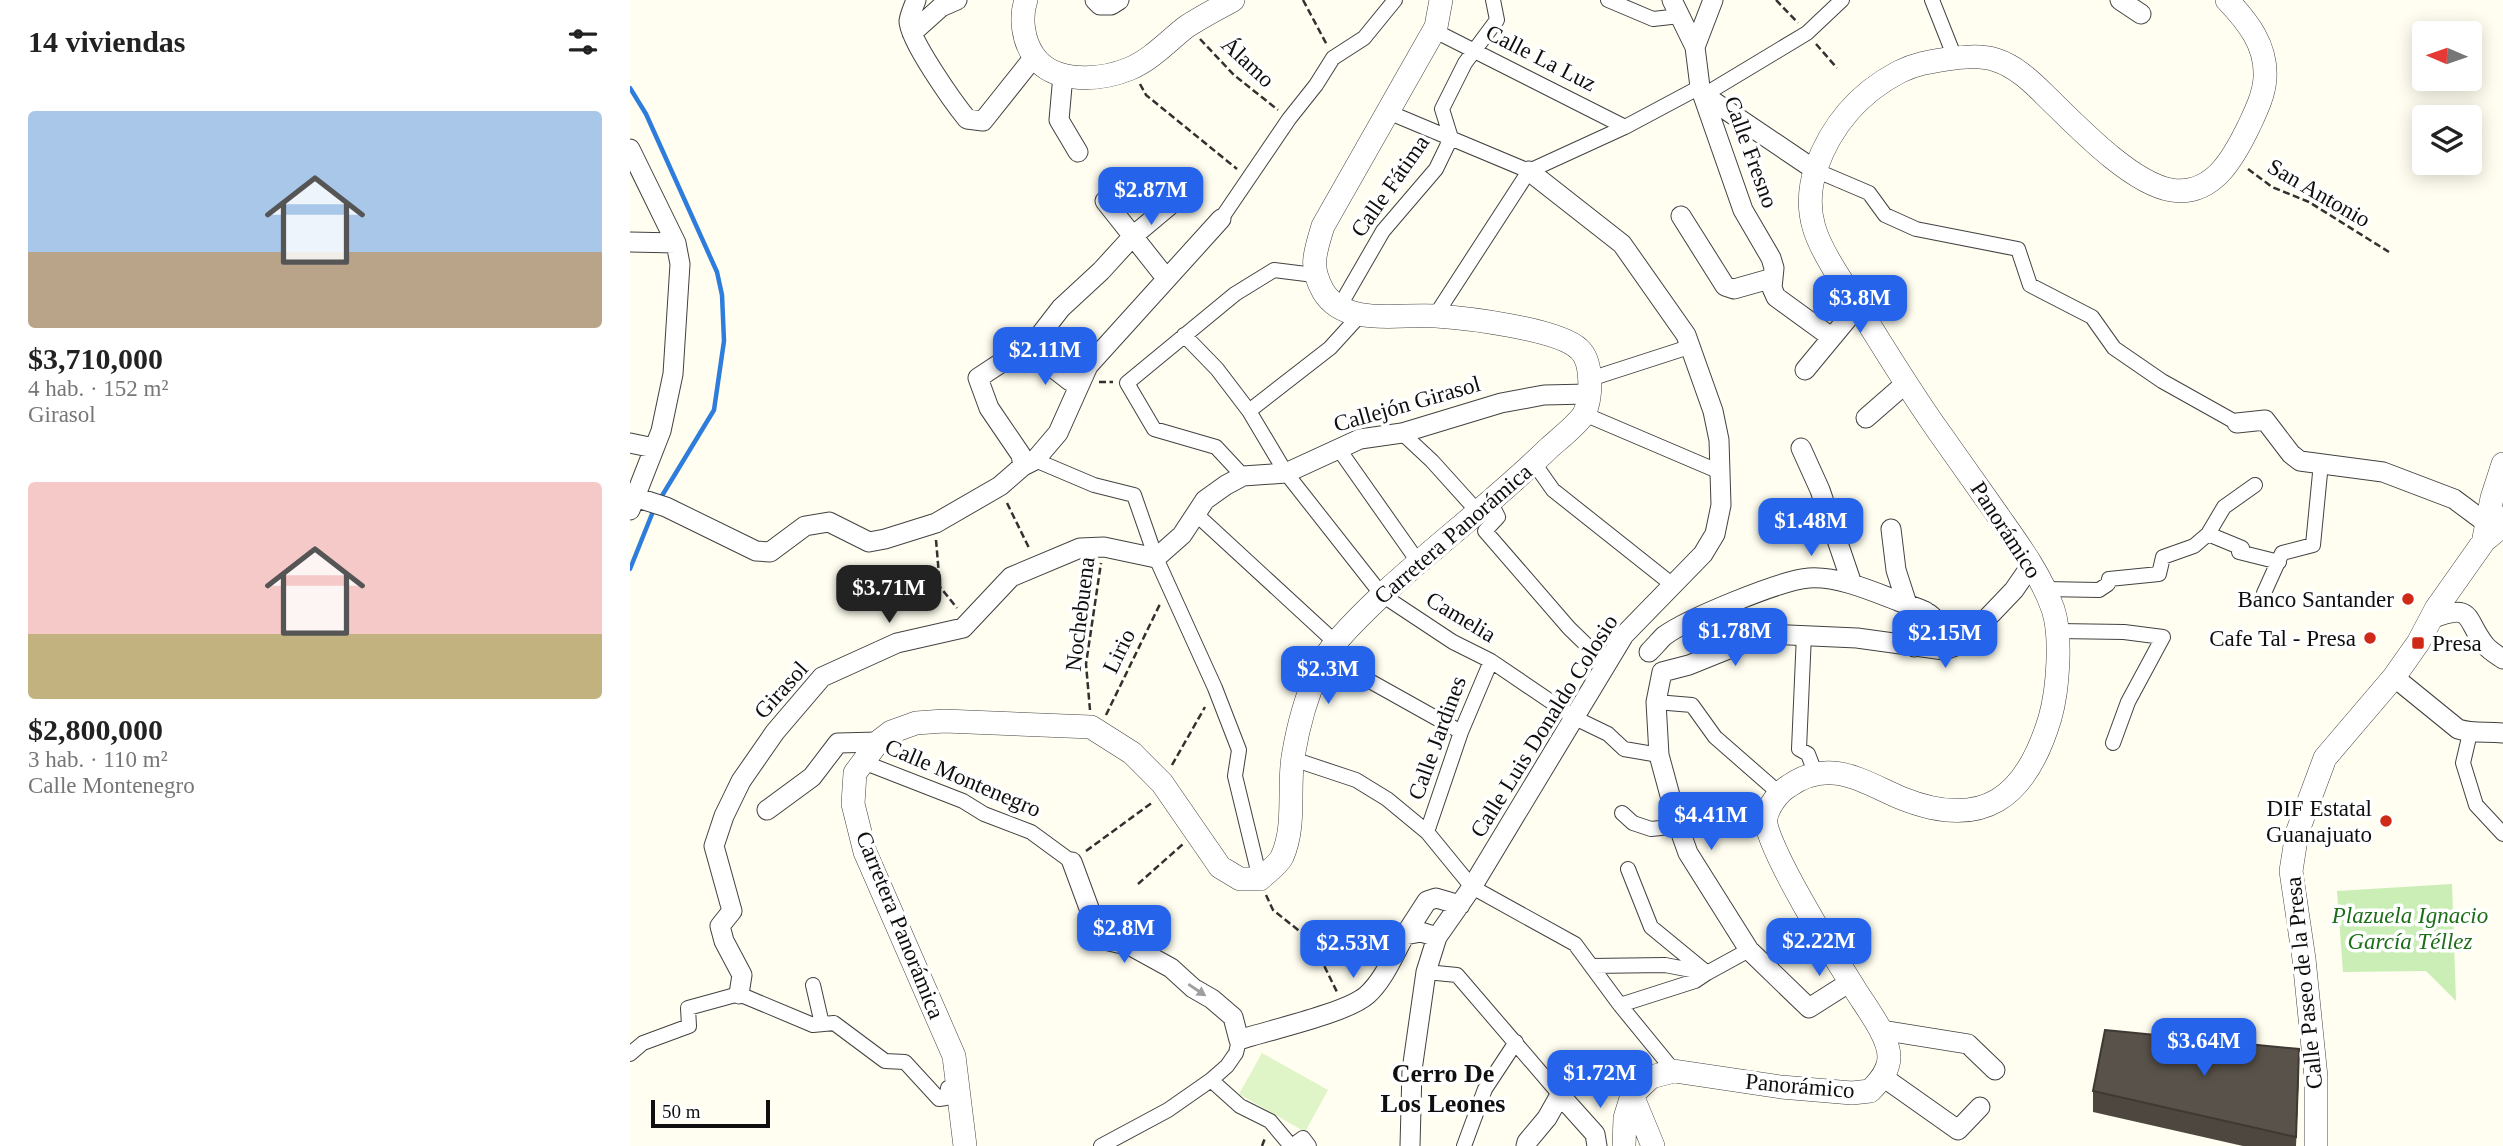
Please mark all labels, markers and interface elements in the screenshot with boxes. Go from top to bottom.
street label: Calle La Luz [1482,20,1600,96]
north arrow [2412,21,2482,91]
map controls [2412,21,2482,175]
icon: filters [564,23,602,61]
text: 14 viviendas [28,25,186,58]
street label: Álamo [1217,32,1279,92]
street label: Calle Fresno [1719,93,1783,211]
button: layers [2412,105,2482,175]
street label: Calle Fátima [1346,130,1434,242]
street label: San Antonio [2263,154,2375,232]
icon: home [252,157,378,283]
pin: $2.87M [1094,168,1208,227]
text: $2.87M [1114,177,1188,202]
pin: $3.8M [1811,276,1909,335]
text: $3.8M [1829,285,1891,310]
pin: $2.11M [988,328,1102,387]
text: $2.11M [1009,337,1081,362]
text: $3,710,000 [28,342,163,375]
street label: Callejón Girasol [1331,371,1483,437]
text: 4 hab. · 152 m² [28,376,168,401]
text: Girasol [28,402,96,427]
street label: Carretera Panorámica [1369,459,1537,609]
street label: Panorámico [1966,477,2046,583]
pin: $1.48M [1754,498,1868,558]
text: $1.48M [1774,508,1848,533]
icon: home [252,528,378,654]
street label: Nochebuena [1061,555,1099,673]
pin: $3.71M [832,566,946,625]
text: $3.71M [852,575,926,600]
street label: Camelia [1422,587,1500,647]
place label: Banco Santander [2238,587,2394,612]
marker: Banco Santander [2400,591,2416,607]
pin: $1.78M [1678,608,1792,668]
street label: Calle Luis Donaldo Colosio [1465,610,1623,842]
pin: $2.15M [1888,610,2002,670]
text: $1.78M [1698,618,1772,643]
text: $2.15M [1908,620,1982,645]
street label: Lirio [1098,625,1140,677]
place label: Cafe Tal - Presa [2209,626,2356,651]
marker: Cafe Tal - Presa [2362,630,2378,646]
place label: Presa [2432,631,2482,656]
marker: Presa [2410,635,2426,651]
pin: $2.3M [1279,646,1377,706]
street label: Girasol [749,656,813,724]
text: $2.3M [1297,656,1359,681]
street label: Calle Jardines [1403,673,1471,803]
text: $2,800,000 [28,713,163,746]
street label: Calle Montenegro [881,734,1045,822]
text: 3 hab. · 110 m² [28,747,168,772]
text: Calle Montenegro [28,773,195,798]
pin: $4.41M [1654,792,1768,852]
place label: DIF Estatal Guanajuato [2266,796,2372,847]
text: $4.41M [1674,802,1748,827]
marker: DIF Estatal Guanajuato [2378,813,2394,829]
street label: Carretera Panorámica [851,828,949,1022]
street label: Calle Paseo de la Presa [2280,876,2328,1090]
park label: Plazuela Ignacio García Téllez [2331,903,2488,954]
pin: $2.8M [1075,906,1173,965]
text: $2.8M [1093,915,1155,940]
pin: $2.22M [1762,918,1876,978]
pin: $2.53M [1296,920,1410,980]
text: $2.22M [1782,928,1856,953]
text: $2.53M [1316,930,1390,955]
one-way arrow [1188,983,1207,996]
pin: $3.64M [2147,1018,2261,1078]
text: $3.64M [2167,1028,2241,1053]
pin: $1.72M [1543,1050,1657,1110]
district label: Cerro De Los Leones [1381,1059,1505,1118]
text: $1.72M [1563,1060,1637,1085]
street label: Panorámico [1744,1069,1856,1103]
scale bar [651,1097,770,1129]
text: 50 m [662,1101,701,1122]

